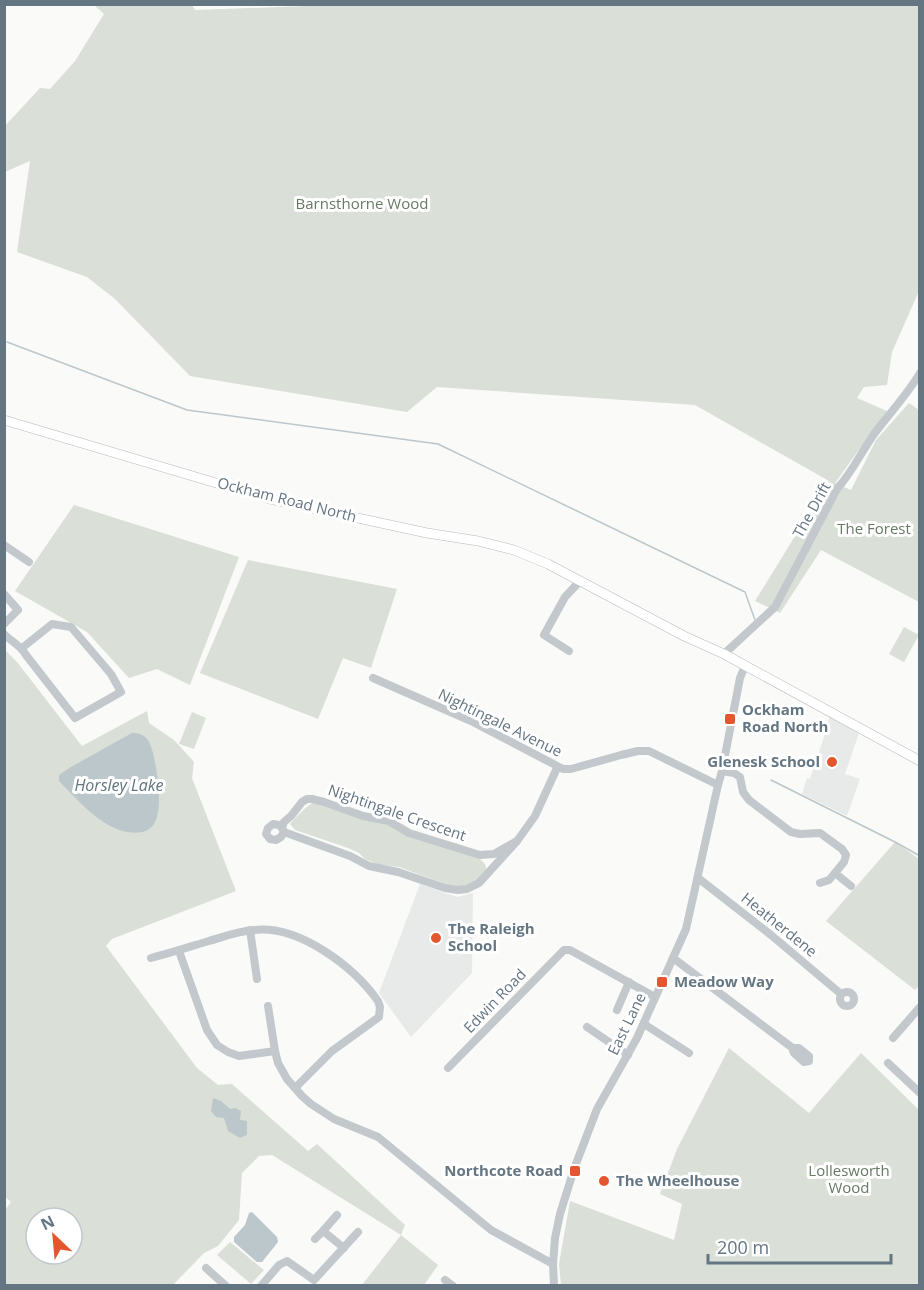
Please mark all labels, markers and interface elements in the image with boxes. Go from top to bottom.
park label: Barnsthorne Wood [296,193,428,213]
street label: Ockham Road North [216,472,359,526]
street label: The Drift [788,478,835,541]
park label: The Forest [837,518,911,538]
street label: Nightingale Avenue [435,683,566,761]
place label: Ockham Road North [742,699,828,736]
marker: Ockham Road North [723,712,737,726]
place label: Glenesk School [707,751,820,771]
marker: Glenesk School [825,755,839,769]
water label: Horsley Lake [74,774,164,796]
street label: Nightingale Crescent [326,779,469,845]
street label: Heatherdene [738,887,822,961]
place label: The Raleigh School [448,918,535,955]
marker: The Raleigh School [429,931,443,945]
street label: Edwin Road [459,964,530,1037]
place label: Meadow Way [674,971,774,991]
marker: Meadow Way [655,975,669,989]
street label: East Lane [602,989,650,1058]
place label: Northcote Road [444,1160,563,1180]
park label: Lollesworth Wood [808,1160,890,1197]
marker: Northcote Road [568,1164,582,1178]
place label: The Wheelhouse [616,1170,739,1190]
marker: The Wheelhouse [597,1174,611,1188]
north arrow [24,1206,84,1266]
text: N [37,1210,58,1235]
scale bar [708,1227,891,1265]
text: 200 m [717,1235,769,1259]

